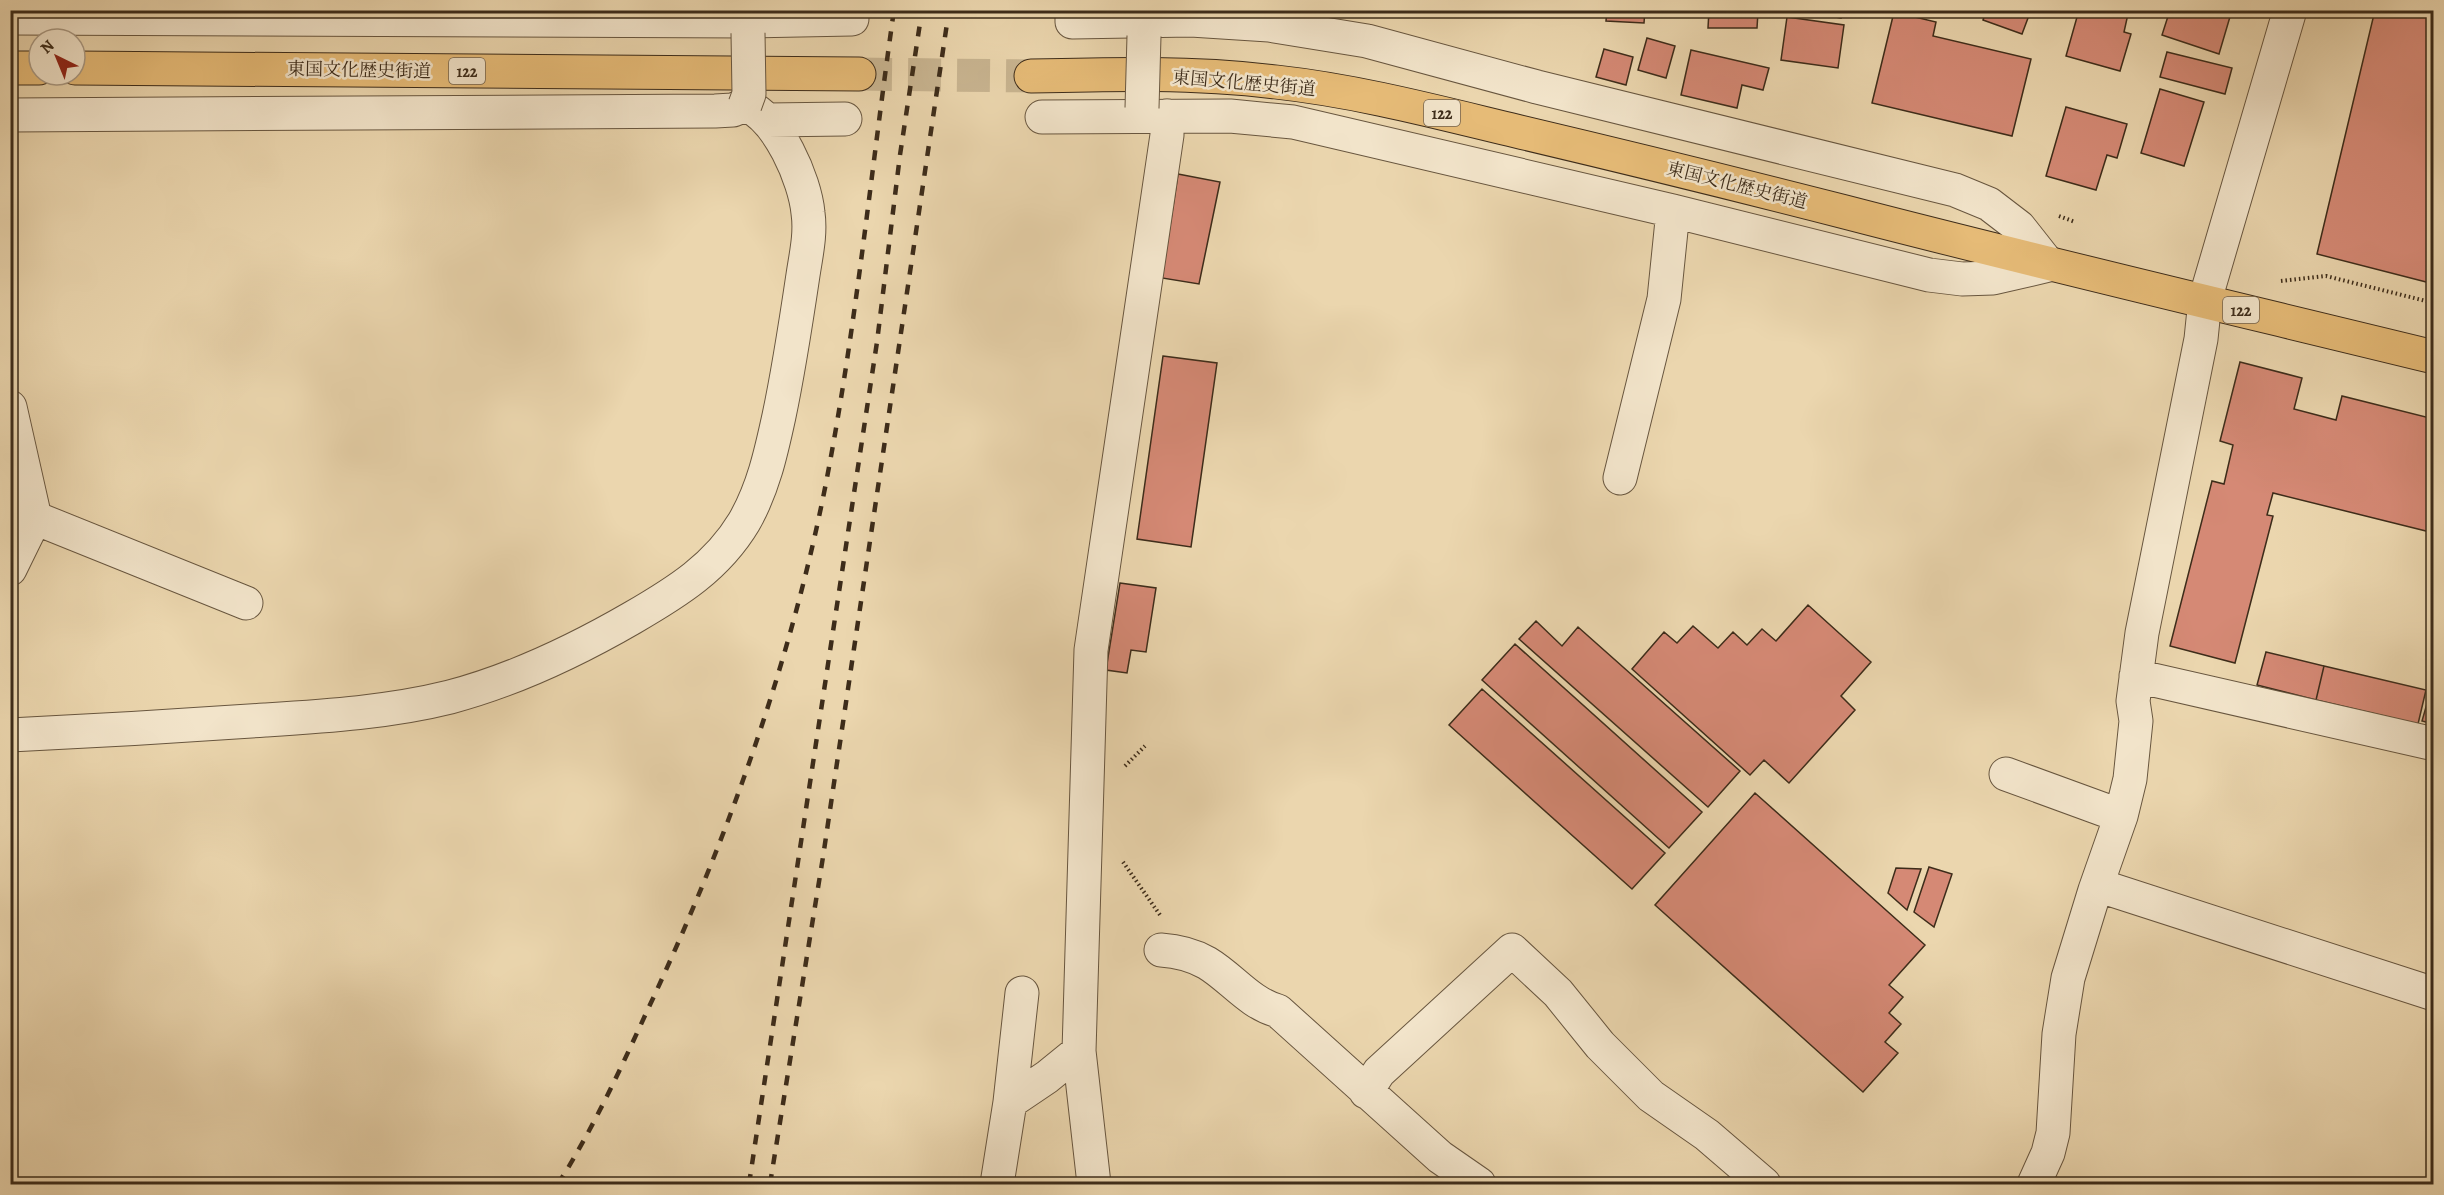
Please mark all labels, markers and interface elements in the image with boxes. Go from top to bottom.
north arrow [27,27,87,87]
text: N [36,35,59,59]
street label: 東国文化歴史街道 [287,57,431,83]
road number: 122 [449,58,485,84]
street label: 東国文化歴史街道 [1171,65,1317,101]
road number: 122 [1424,100,1460,126]
street label: 東国文化歴史街道 [1664,156,1810,214]
road number: 122 [2223,297,2259,323]

